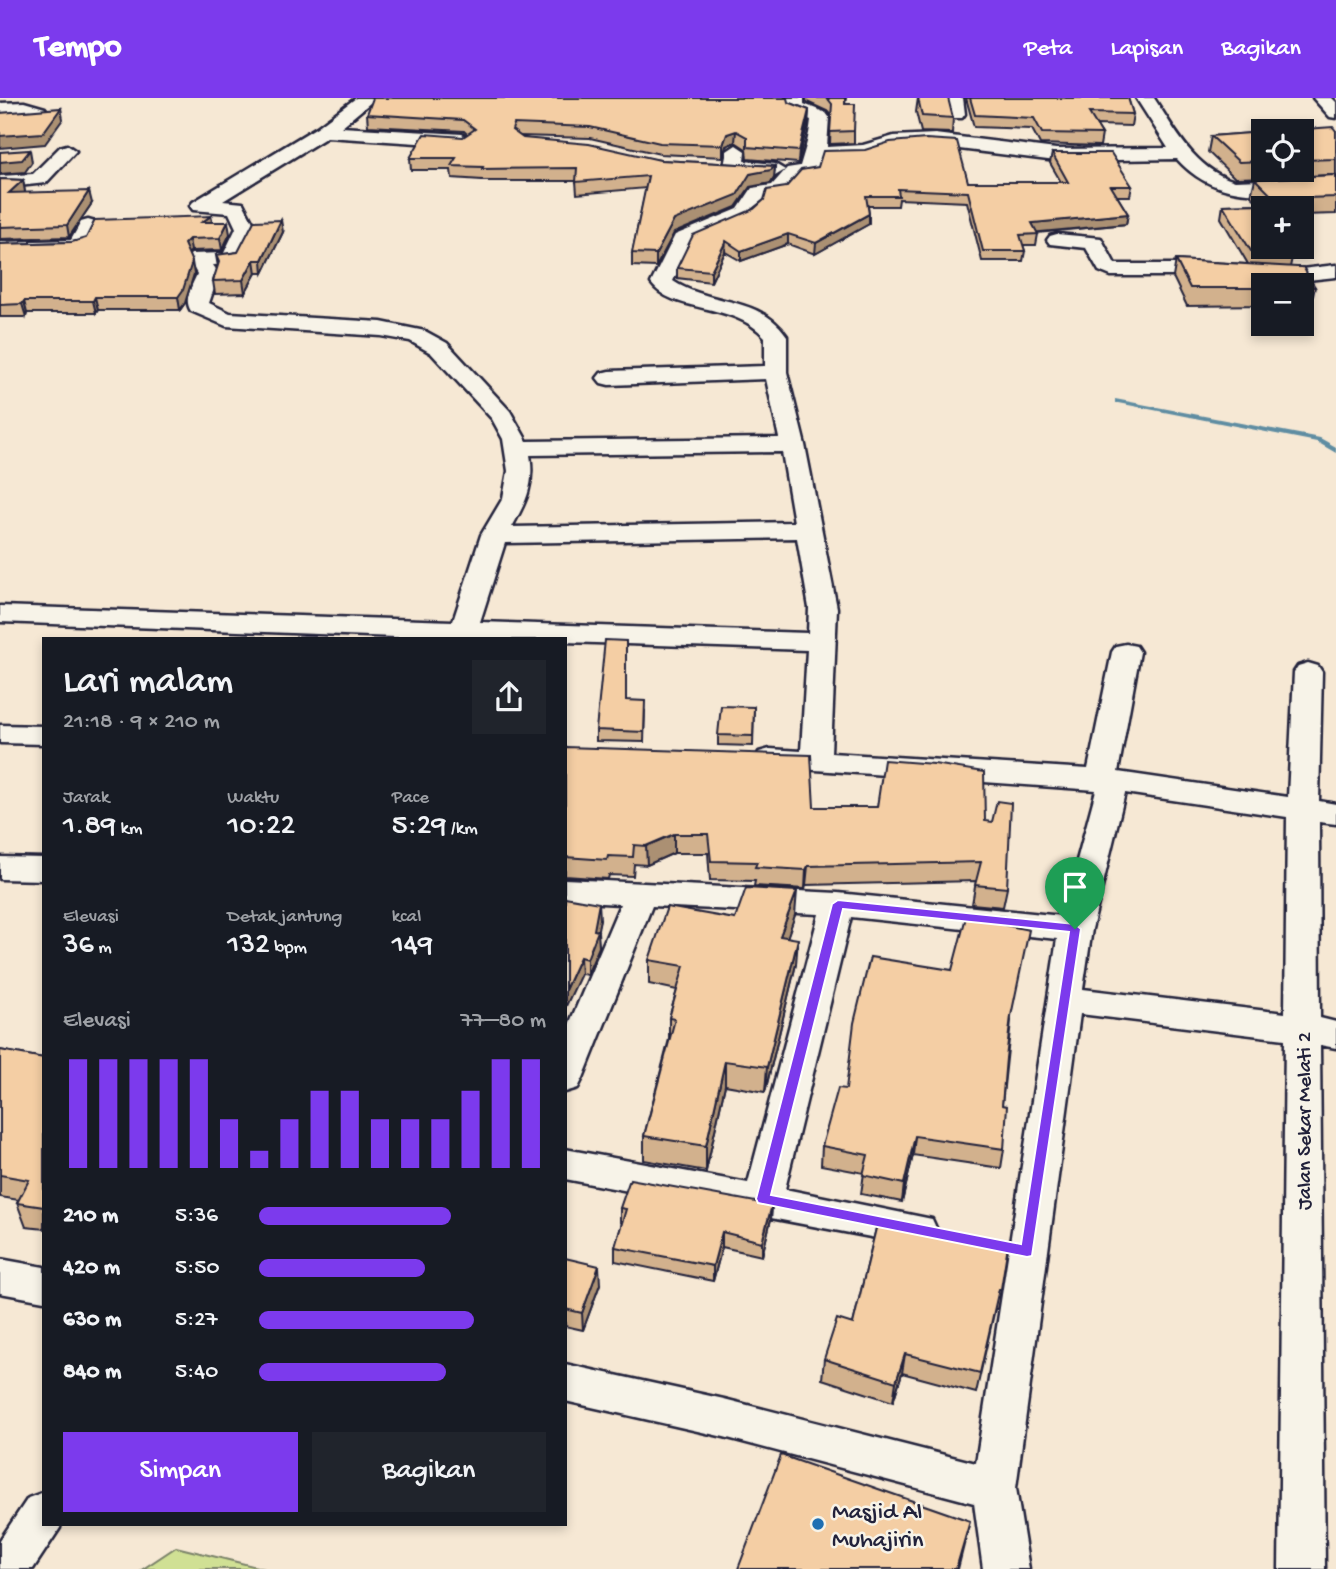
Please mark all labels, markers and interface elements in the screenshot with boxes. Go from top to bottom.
text: Tempo [35,30,122,68]
text: Peta [1024,35,1072,64]
text: Lapisan [1110,35,1183,64]
text: Bagikan [1221,35,1301,64]
map controls [1251,119,1314,336]
button: locate [1251,119,1314,182]
button: + [1251,196,1314,259]
button: − [1251,273,1314,336]
button: share [472,660,546,734]
text: Lari malam [63,661,233,705]
text: 21:18 · 9 × 210 m [63,709,220,736]
text: Jarak [63,787,109,810]
text: Waktu [227,787,279,810]
text: Pace [392,787,429,810]
text: 1.89 [63,810,116,845]
text: 10:22 [227,810,295,845]
text: 5:29 [392,810,447,845]
text: km [116,818,142,841]
text: /km [447,818,478,841]
pin [1045,857,1105,929]
icon: arrive [1056,868,1094,906]
text: Elevasi [63,906,119,929]
text: Detak jantung [227,906,342,929]
text: kcal [392,906,421,929]
text: 36 [63,929,94,964]
text: 132 [227,929,270,964]
text: 149 [392,929,433,964]
text: m [94,937,112,960]
text: bpm [270,937,307,960]
text: Elevasi [63,1008,131,1035]
text: 77–80 m [461,1008,546,1035]
street label: Jalan Sekar Melati 2 [1294,1032,1319,1210]
text: 210 m [63,1203,118,1230]
text: 5:36 [175,1203,218,1230]
text: 420 m [63,1255,120,1282]
text: 5:50 [175,1255,219,1282]
text: 630 m [63,1307,121,1334]
text: 5:27 [175,1307,218,1334]
text: 840 m [63,1359,121,1386]
text: 5:40 [175,1359,218,1386]
button: Simpan [63,1432,298,1512]
button: Bagikan [312,1432,546,1512]
place label: Masjid Al Muhajirin [832,1499,924,1556]
marker: Masjid Al Muhajirin [810,1516,826,1532]

